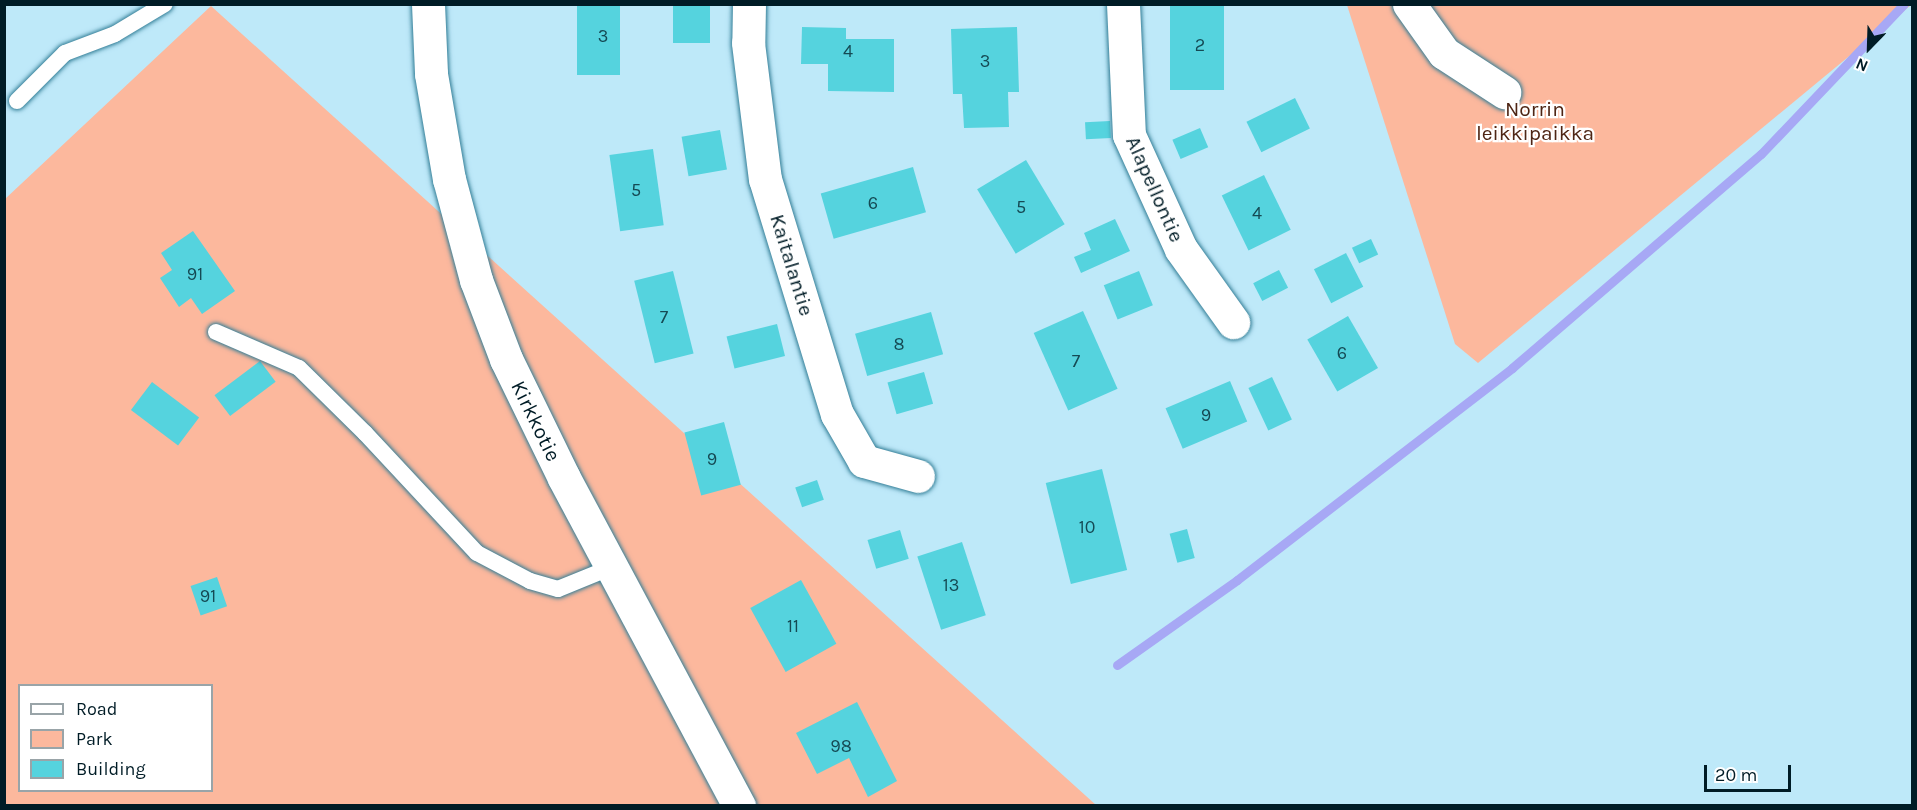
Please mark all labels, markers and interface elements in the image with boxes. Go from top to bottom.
north arrow [1839,18,1899,78]
house number: 3 [598,25,608,47]
house number: 2 [1195,34,1205,56]
house number: 4 [843,40,853,62]
house number: 3 [980,50,990,72]
text: N [1853,54,1871,76]
park label: Norrin leikkipaikka [1476,96,1594,146]
street label: Alapellontie [1120,132,1190,246]
house number: 5 [631,179,641,201]
house number: 6 [868,192,878,214]
house number: 5 [1016,196,1026,218]
house number: 4 [1252,202,1262,224]
street label: Kaitalantie [765,211,819,319]
house number: 91 [187,263,203,285]
house number: 7 [660,306,668,328]
house number: 8 [893,333,905,355]
house number: 6 [1337,342,1347,364]
house number: 7 [1072,350,1080,372]
street label: Kirkkotie [506,377,566,465]
house number: 9 [1201,404,1211,426]
house number: 9 [707,448,717,470]
house number: 10 [1079,516,1095,538]
house number: 13 [943,574,959,596]
house number: 91 [200,585,216,607]
house number: 11 [787,615,799,637]
legend [18,684,213,792]
text: Road [76,698,117,720]
text: Park [76,728,113,750]
house number: 98 [830,735,852,757]
scale bar [1707,753,1794,791]
text: Building [76,758,146,780]
text: 20 m [1715,764,1757,786]

